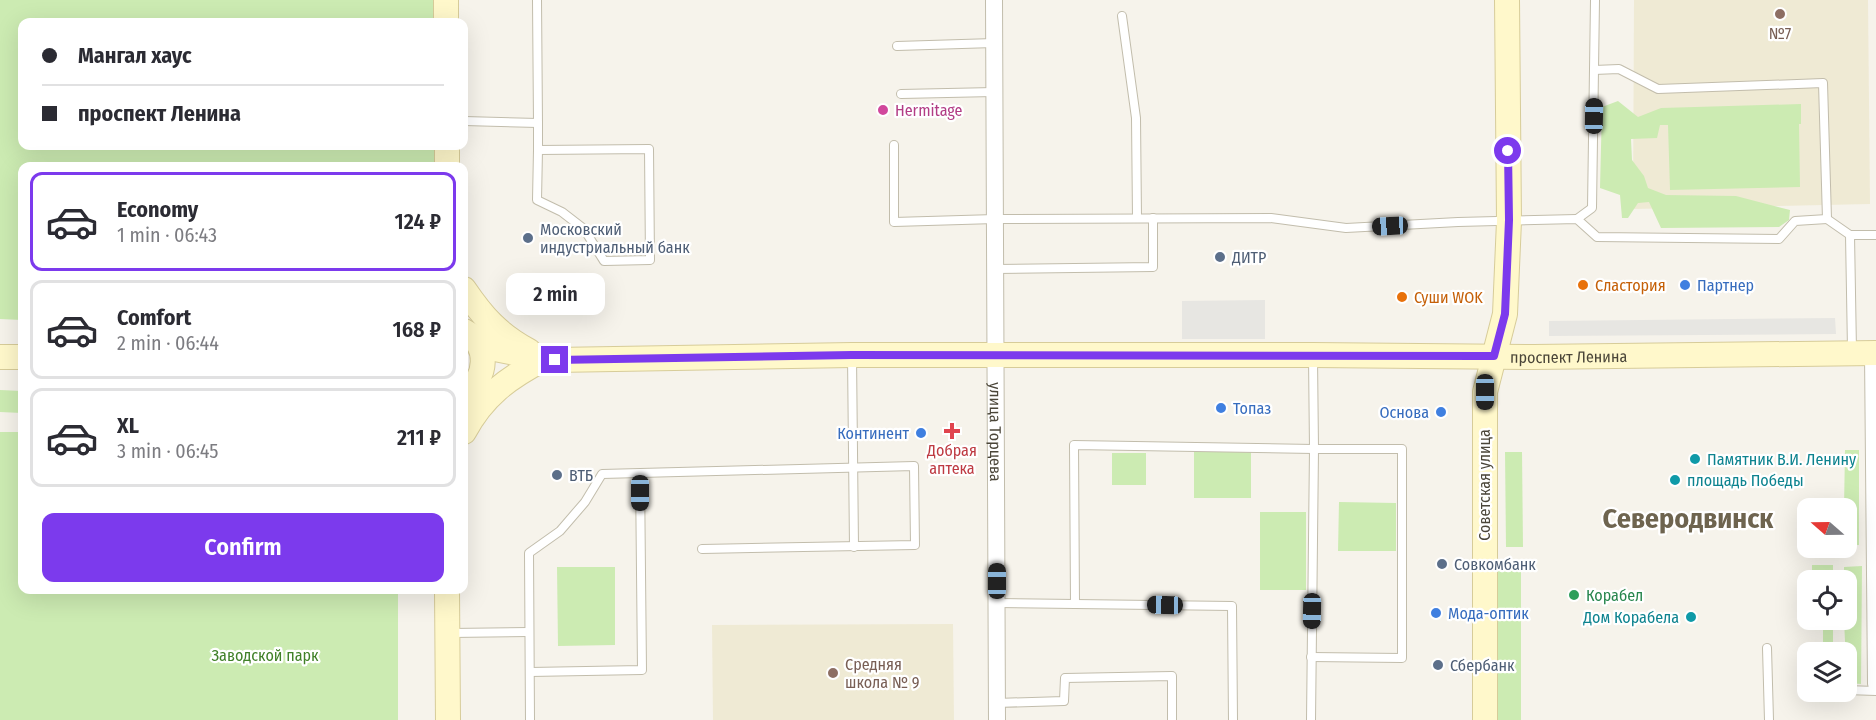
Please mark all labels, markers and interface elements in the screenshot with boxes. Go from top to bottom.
marker: №7 [1773,7,1787,21]
place label: №7 [1769,24,1792,43]
text: Мангал хаус [78,42,192,69]
car [1585,98,1603,134]
text: проспект Ленина [78,100,241,127]
place label: Hermitage [895,101,963,120]
marker: Hermitage [876,103,890,117]
route start [1494,137,1521,164]
icon: car [45,195,99,249]
text: Economy [117,196,198,223]
text: 124 ₽ [395,208,441,235]
car [1372,216,1408,236]
place label: Московский индустриальный банк [540,220,690,257]
text: 1 min · 06:43 [117,223,217,247]
marker: Московский индустриальный банк [521,231,535,245]
place label: ДИТР [1231,248,1266,267]
marker: ДИТР [1213,250,1227,264]
callout: 2 min [506,273,604,315]
place label: Сластория [1595,276,1666,295]
place label: Партнер [1697,276,1754,295]
marker: Сластория [1576,278,1590,292]
marker: Партнер [1678,278,1692,292]
text: 2 min [533,282,578,306]
place label: Суши WOK [1414,288,1483,307]
marker: Суши WOK [1395,290,1409,304]
icon: car [45,303,99,357]
text: Comfort [117,304,191,331]
text: 168 ₽ [393,316,441,343]
text: 2 min · 06:44 [117,331,219,355]
route end [541,346,568,373]
street label: проспект Ленина [1510,346,1627,367]
car [1476,374,1494,410]
street label: улица Торцева [986,382,1006,482]
place label: Топаз [1233,399,1271,418]
marker: Топаз [1214,401,1228,415]
place label: Основа [1379,403,1429,422]
marker: Основа [1434,405,1448,419]
icon: car [45,411,99,465]
text: XL [117,412,139,439]
text: 211 ₽ [397,424,441,451]
place label: Континент [837,424,909,443]
marker: Добрая аптека [945,424,959,438]
marker: Континент [914,426,928,440]
street label: Советская улица [1475,429,1494,541]
text: 3 min · 06:45 [117,439,218,463]
place label: Добрая аптека [926,441,977,478]
place label: Памятник В.И. Ленину [1707,450,1857,469]
marker: Памятник В.И. Ленину [1688,452,1702,466]
place label: ВТБ [569,466,593,485]
marker: ВТБ [550,468,564,482]
place label: площадь Победы [1687,471,1804,490]
marker: площадь Победы [1668,473,1682,487]
car [631,475,649,511]
north arrow [1797,498,1857,558]
map controls [1797,498,1857,702]
district label: Северодвинск [1603,502,1774,535]
button: Confirm [42,513,444,582]
place label: Совкомбанк [1454,555,1536,574]
marker: Совкомбанк [1435,557,1449,571]
car [988,563,1006,599]
button: locate [1797,570,1857,630]
place label: Корабел [1586,586,1643,605]
marker: Корабел [1567,588,1581,602]
car [1303,593,1321,629]
car [1147,596,1183,614]
place label: Мода-оптик [1448,604,1529,623]
marker: Мода-оптик [1429,606,1443,620]
place label: Дом Корабела [1582,608,1679,627]
marker: Дом Корабела [1684,610,1698,624]
button: layers [1797,642,1857,702]
park label: Заводской парк [211,646,319,665]
place label: Средняя школа № 9 [845,655,920,692]
place label: Сбербанк [1450,656,1515,675]
marker: Сбербанк [1431,658,1445,672]
marker: Средняя школа № 9 [826,666,840,680]

